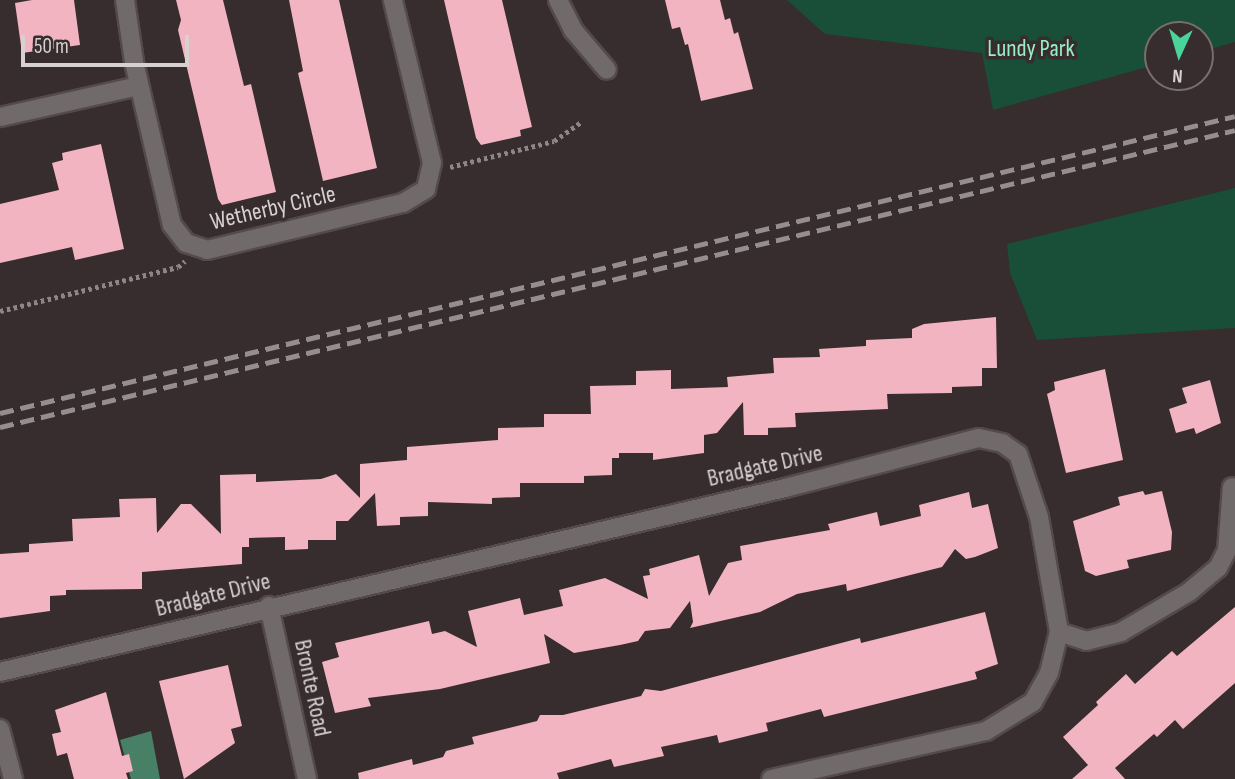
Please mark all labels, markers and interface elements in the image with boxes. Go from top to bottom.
scale bar [24,21,192,65]
north arrow [1144,21,1214,91]
text: 50 m [34,34,69,59]
park label: Lundy Park [987,35,1075,63]
text: N [1172,64,1184,87]
street label: Wetherby Circle [207,180,339,236]
street label: Bradgate Drive [705,439,825,493]
street label: Bradgate Drive [153,567,273,623]
street label: Bronte Road [288,637,336,739]

